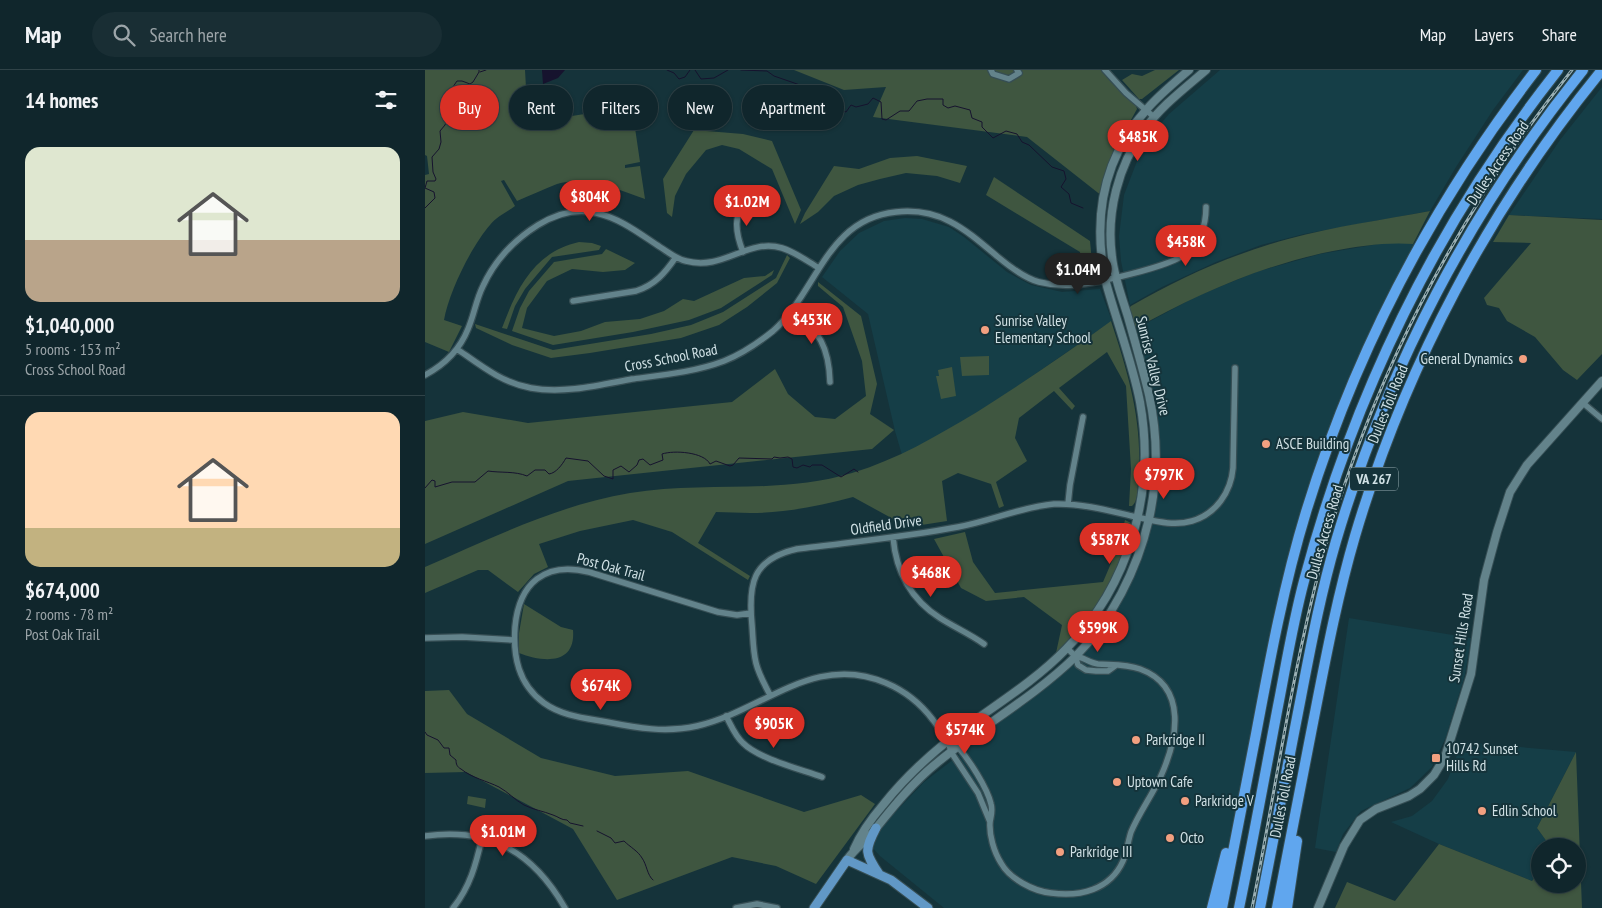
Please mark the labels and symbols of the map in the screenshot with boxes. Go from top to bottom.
street label: Dulles Access Road [1462,117,1533,209]
pin: $485K [1103,119,1173,162]
pin: $804K [555,180,625,222]
pin: $1.02M [706,184,788,227]
pin: $458K [1151,224,1221,267]
pin: $1.04M [1037,252,1119,295]
pin: $453K [777,302,847,345]
place label: Sunrise Valley Elementary School [995,311,1092,347]
street label: Sunrise Valley Drive [1132,314,1175,418]
marker: Sunrise Valley Elementary School [979,324,991,336]
street label: Cross School Road [623,339,719,376]
place label: General Dynamics [1421,349,1513,368]
marker: General Dynamics [1517,353,1529,365]
street label: Dulles Toll Road [1363,362,1412,446]
place label: ASCE Building [1276,434,1349,453]
marker: ASCE Building [1260,438,1272,450]
pin: $797K [1129,458,1199,500]
road number: VA 267 [1350,468,1398,490]
street label: Dulles Access Road [1302,482,1347,581]
street label: Oldfield Drive [849,510,923,539]
pin: $587K [1075,522,1145,565]
street label: Post Oak Trail [575,548,648,585]
pin: $468K [896,556,966,598]
street label: Sunset Hills Road [1444,592,1477,684]
pin: $599K [1063,610,1133,653]
pin: $674K [566,668,636,711]
pin: $905K [739,706,809,749]
pin: $574K [930,712,1000,755]
place label: Parkridge II [1146,730,1205,749]
marker: Parkridge II [1130,734,1142,746]
place label: 10742 Sunset Hills Rd [1446,739,1518,775]
marker: 10742 Sunset Hills Rd [1430,752,1442,764]
street label: Dulles Toll Road [1265,754,1300,839]
place label: Uptown Cafe [1127,772,1193,791]
marker: Uptown Cafe [1111,776,1123,788]
place label: Parkridge V [1195,791,1254,810]
marker: Parkridge V [1179,795,1191,807]
place label: Edlin School [1492,801,1557,820]
marker: Edlin School [1476,805,1488,817]
pin: $1.01M [462,814,544,857]
place label: Octo [1180,828,1204,847]
marker: Octo [1164,832,1176,844]
place label: Parkridge III [1070,842,1133,861]
marker: Parkridge III [1054,846,1066,858]

